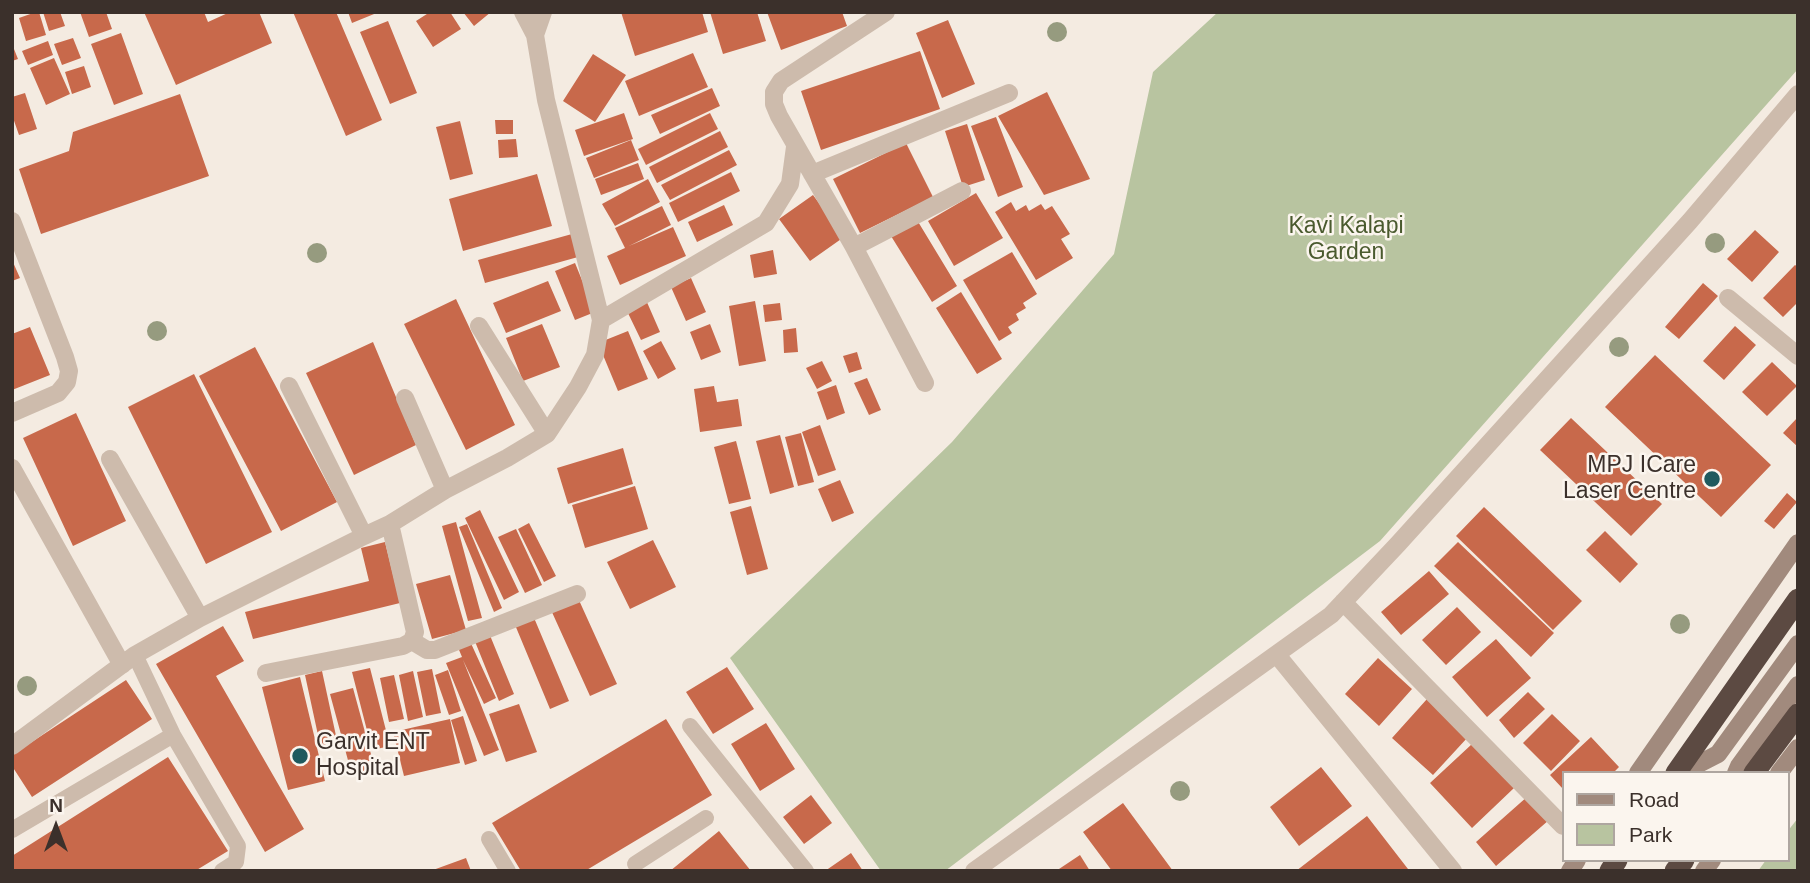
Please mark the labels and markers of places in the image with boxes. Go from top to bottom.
place label: MPJ ICare Laser Centre [1563,452,1696,506]
marker: MPJ ICare Laser Centre [1702,469,1722,489]
place label: Garvit ENT Hospital [316,729,430,783]
marker: Garvit ENT Hospital [290,746,310,766]

